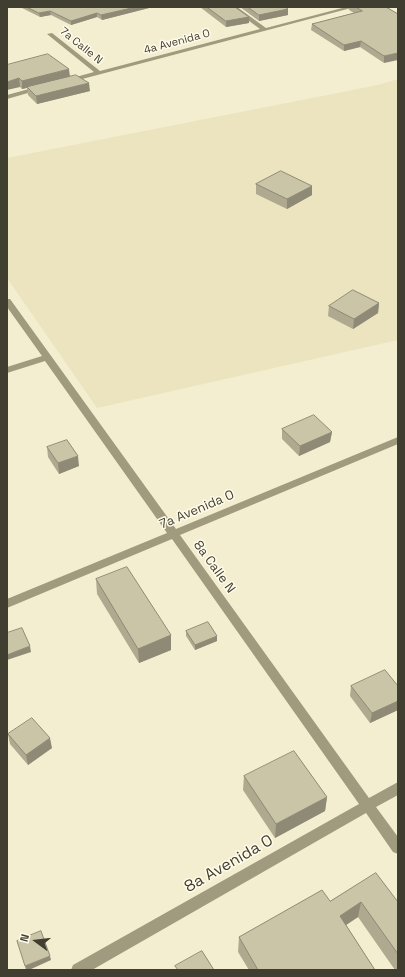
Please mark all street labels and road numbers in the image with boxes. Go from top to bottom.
street label: 7a Calle N [57,25,105,67]
street label: 4a Avenida O [142,27,212,57]
street label: 7a Avenida O [157,487,237,533]
street label: 8a Calle N [190,538,238,596]
street label: 8a Avenida O [181,831,277,897]

